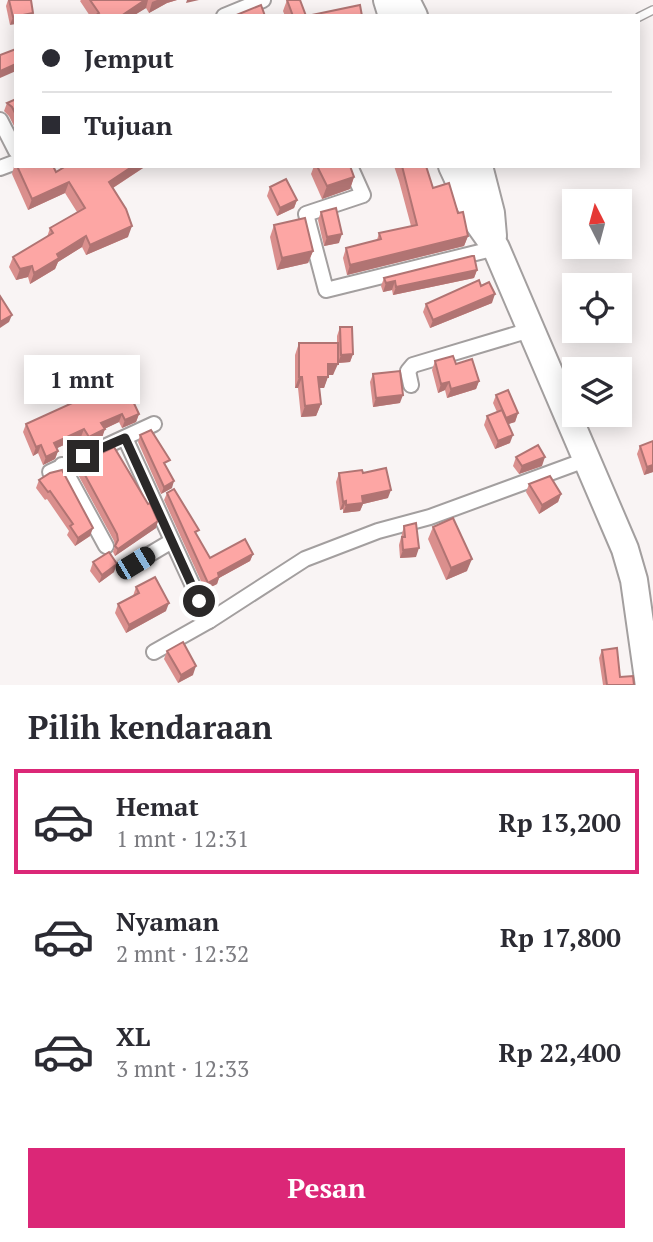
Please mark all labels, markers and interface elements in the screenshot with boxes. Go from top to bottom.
text: Jemput [84,41,174,75]
text: Tujuan [84,108,172,142]
north arrow [562,189,632,259]
map controls [562,189,632,427]
button: locate [562,273,632,343]
callout: 1 mnt [25,354,141,404]
button: layers [562,357,632,427]
text: 1 mnt [50,364,114,395]
route end [67,440,99,472]
car [112,543,159,583]
route start [183,585,215,617]
text: Pilih kendaraan [28,706,272,748]
text: Hemat [116,789,199,823]
icon: car [32,790,95,853]
text: Rp 13,200 [499,805,621,839]
text: 1 mnt · 12:31 [116,823,249,854]
text: Nyaman [116,904,219,938]
icon: car [32,905,95,968]
text: Rp 17,800 [500,920,621,954]
text: 2 mnt · 12:32 [116,938,249,969]
text: XL [116,1019,150,1053]
icon: car [32,1020,95,1083]
text: Rp 22,400 [499,1035,621,1069]
text: 3 mnt · 12:33 [116,1053,249,1084]
button: Pesan [28,1148,625,1228]

